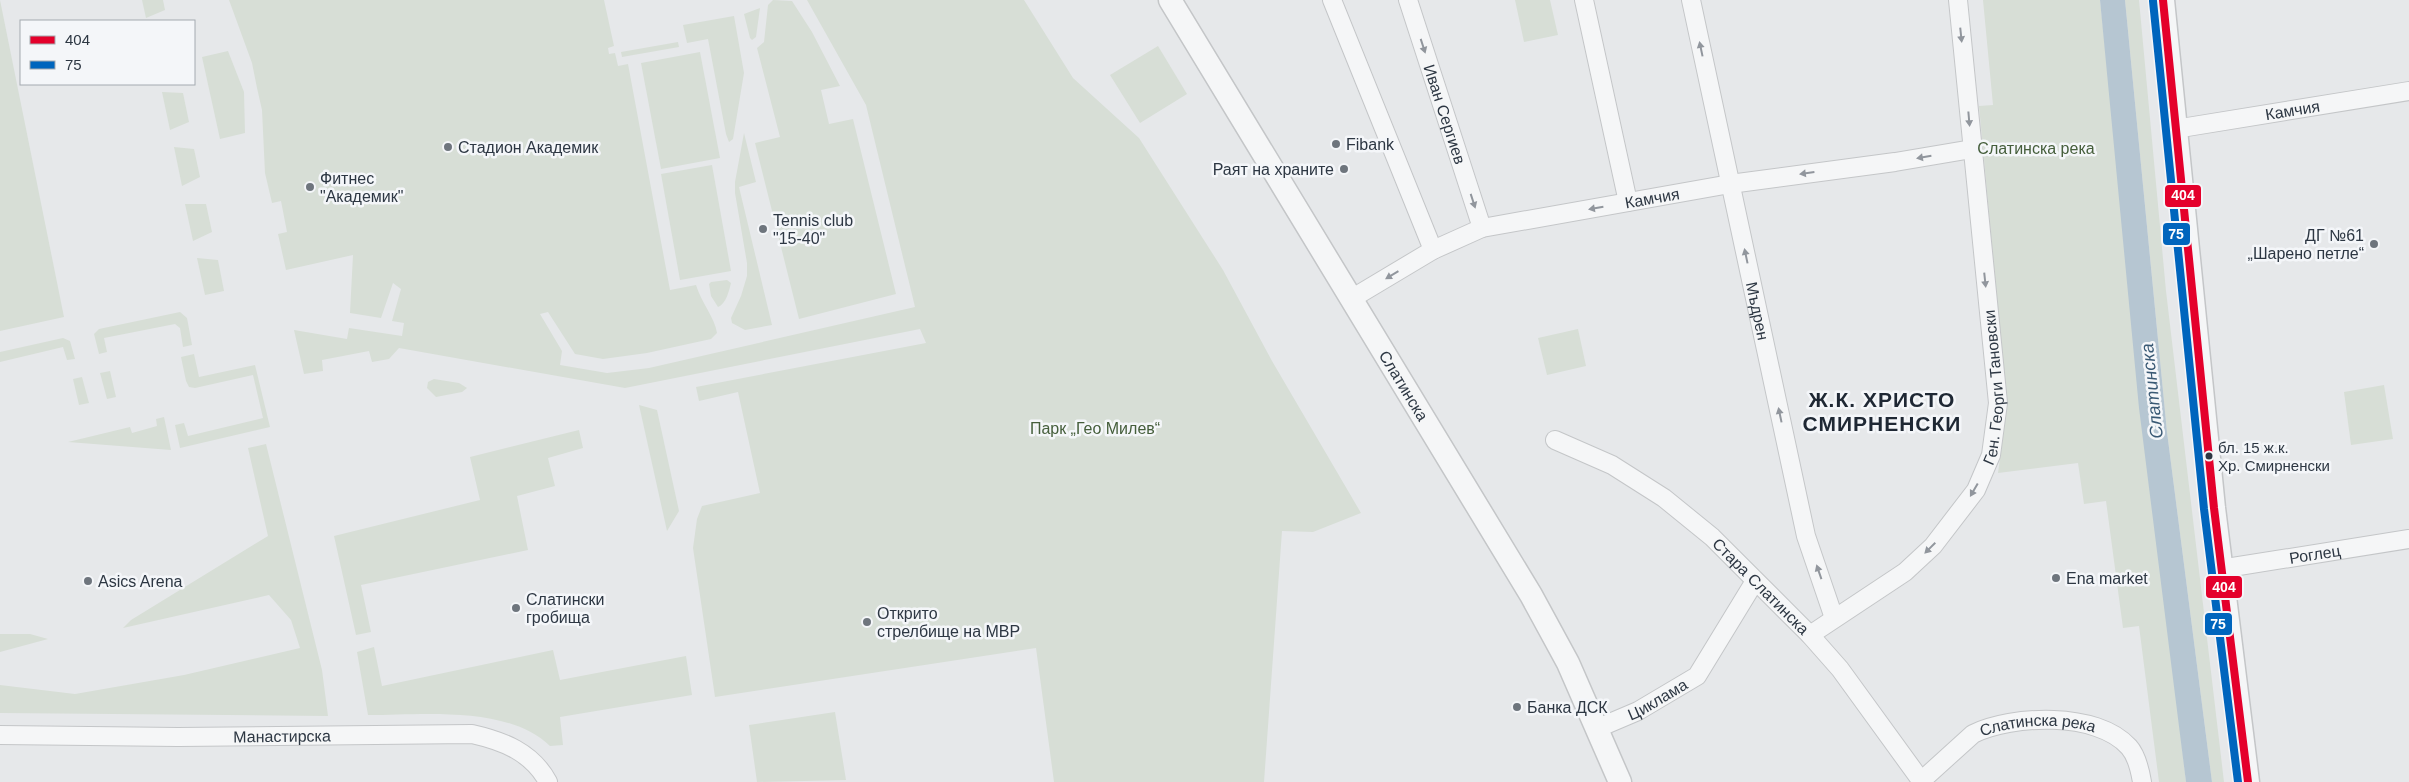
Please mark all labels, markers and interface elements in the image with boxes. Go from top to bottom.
legend [20,20,195,85]
one-way arrow [1957,27,1965,43]
text: 404 [65,31,90,48]
one-way arrow [1420,39,1427,54]
one-way arrow [1697,41,1705,56]
text: 75 [65,56,82,73]
street label: Иван Сергиев [1421,62,1469,166]
street label: Камчия [2264,97,2321,123]
one-way arrow [1965,111,1973,127]
place label: Fibank [1346,136,1395,153]
marker: Fibank [1330,138,1342,150]
place label: Стадион Академик [458,139,599,156]
park label: Слатинска река [1977,140,2095,157]
marker: Стадион Академик [442,141,454,153]
one-way arrow [1915,153,1931,161]
place label: Раят на храните [1213,161,1334,178]
marker: Раят на храните [1338,163,1350,175]
place label: Фитнес "Академик" [320,170,403,205]
one-way arrow [1799,170,1815,178]
marker: Фитнес "Академик" [304,181,316,193]
line badge: 404 [2164,184,2202,208]
street label: Камчия [1623,185,1681,211]
text: 404 [2171,187,2195,203]
one-way arrow [1470,194,1478,209]
one-way arrow [1588,204,1604,212]
place label: Tennis club "15-40" [773,212,853,247]
line badge: 75 [2162,222,2191,246]
marker: Tennis club "15-40" [757,223,769,235]
text: 75 [2168,226,2184,242]
place label: ДГ №61 „Шарено петле“ [2248,227,2364,262]
marker: ДГ №61 „Шарено петле“ [2368,238,2380,250]
one-way arrow [1742,248,1750,263]
one-way arrow [1386,270,1399,279]
one-way arrow [1982,273,1990,289]
street label: Мъдрен [1743,280,1772,342]
street label: Ген. Георги Тановски [1979,309,2007,467]
water label: Слатинска [2137,342,2167,440]
street label: Слатинска [1376,347,1432,424]
district label: Ж.К. ХРИСТО СМИРНЕНСКИ [1803,388,1961,435]
one-way arrow [1776,407,1784,422]
park label: Парк „Гео Милев“ [1030,420,1160,437]
place label: бл. 15 ж.к. Хр. Смирненски [2218,439,2330,474]
marker: бл. 15 ж.к. Хр. Смирненски [2204,451,2214,461]
one-way arrow [1970,484,1979,497]
street label: Стара Слатинска [1710,535,1813,638]
street label: Роглец [2288,541,2342,566]
one-way arrow [1925,542,1937,554]
one-way arrow [1815,565,1822,580]
place label: Ena market [2066,570,2148,587]
marker: Ena market [2050,572,2062,584]
place label: Asics Arena [98,573,183,590]
marker: Asics Arena [82,575,94,587]
line badge: 404 [2205,575,2243,599]
text: 404 [2212,579,2236,595]
place label: Слатински гробища [526,591,604,626]
marker: Слатински гробища [510,602,522,614]
place label: Открито стрелбище на МВР [877,605,1020,640]
line badge: 75 [2204,612,2233,636]
marker: Открито стрелбище на МВР [861,616,873,628]
text: 75 [2210,616,2226,632]
street label: Циклама [1625,675,1690,723]
place label: Банка ДСК [1527,699,1608,716]
marker: Банка ДСК [1511,701,1523,713]
street label: Слатинска река [1977,711,2098,739]
street label: Манастирска [233,727,331,745]

